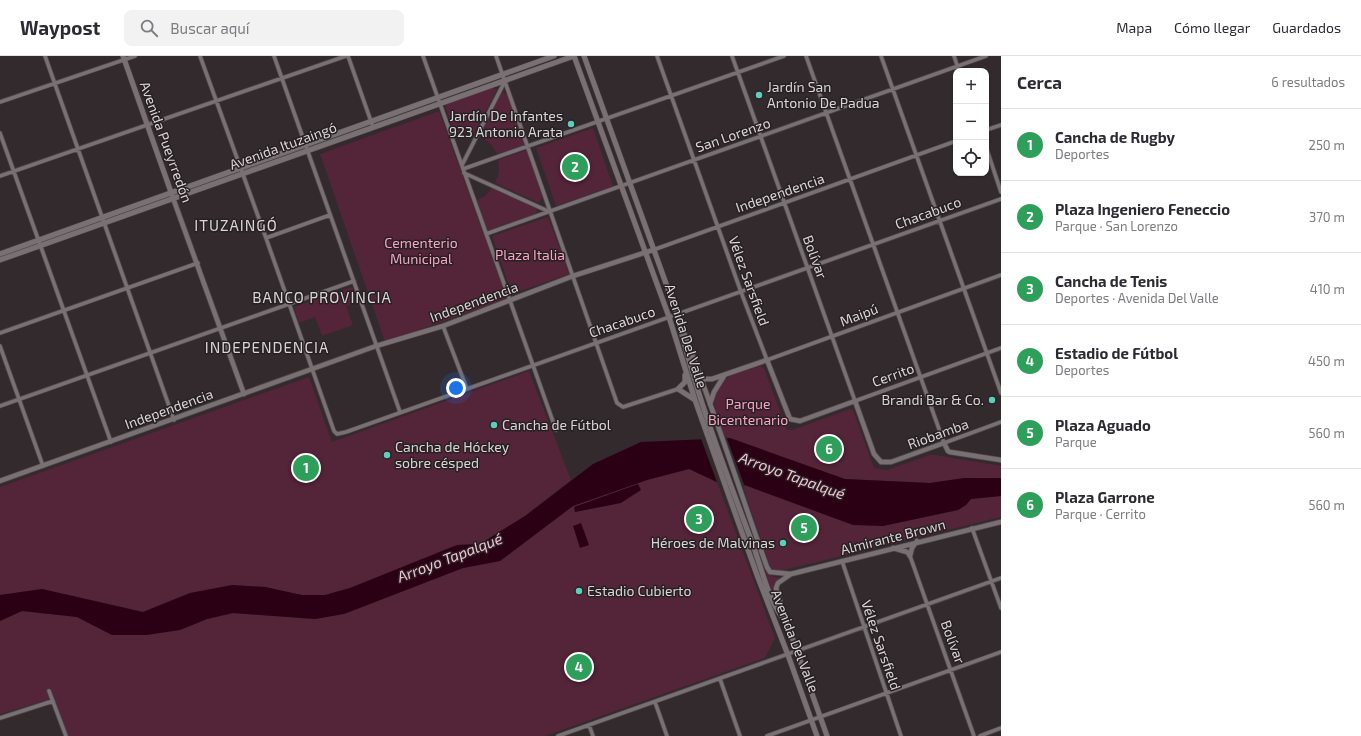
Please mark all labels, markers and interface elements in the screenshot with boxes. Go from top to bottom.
search box [124,10,404,46]
text: Waypost [20,16,100,39]
icon: search [138,17,160,39]
text: Buscar aquí [170,19,249,37]
text: Mapa [1116,19,1152,36]
text: Cómo llegar [1174,19,1250,36]
text: Guardados [1272,19,1341,36]
map controls [953,68,989,176]
button: + [953,68,989,104]
text: Cerca [1017,72,1062,92]
text: 6 resultados [1271,74,1345,90]
place label: Jardín San Antonio De Padua [767,78,879,111]
street label: Avenida Pueyrredón [137,79,196,205]
marker: Jardín San Antonio De Padua [754,90,764,100]
button: − [953,104,989,140]
place label: Jardín De Infantes 923 Antonio Arata [449,107,563,140]
street label: San Lorenzo [693,114,773,155]
street label: Avenida Ituzaingó [227,118,339,173]
marker: Jardín De Infantes 923 Antonio Arata [566,119,576,129]
text: Cancha de Rugby [1055,128,1175,146]
text: 1 [1027,137,1033,153]
text: 250 m [1309,137,1345,153]
button: locate [953,140,989,176]
text: Deportes [1055,146,1109,162]
pin: 2 [562,152,588,182]
street label: Independencia [733,169,826,216]
street label: Chacabuco [893,193,963,232]
text: Plaza Ingeniero Feneccio [1055,200,1230,218]
text: 2 [1026,209,1034,225]
text: 370 m [1309,209,1345,225]
district label: ITUZAINGÓ [194,216,278,234]
text: Parque · San Lorenzo [1055,218,1178,234]
street label: Bolívar [800,233,831,281]
park label: Cementerio Municipal [384,234,458,267]
street label: Vélez Sarsfield [725,234,774,328]
park label: Plaza Italia [495,246,565,263]
text: Cancha de Tenis [1055,272,1167,290]
street label: Independencia [427,278,520,325]
street label: Avenida Del Valle [662,281,711,390]
text: 3 [1026,281,1034,297]
text: 410 m [1310,281,1345,297]
district label: BANCO PROVINCIA [252,288,392,306]
text: Deportes · Avenida Del Valle [1055,290,1219,306]
street label: Maipú [837,300,880,330]
street label: Chacabuco [586,302,657,341]
district label: INDEPENDENCIA [205,338,329,356]
text: Estadio de Fútbol [1055,344,1178,362]
text: 4 [1026,353,1034,369]
text: 450 m [1308,353,1345,369]
street label: Cerrito [869,359,916,390]
text: Deportes [1055,362,1109,378]
your location [446,378,466,398]
street label: Independencia [122,385,215,432]
place label: Brandi Bar & Co. [881,391,984,408]
park label: Parque Bicentenario [708,395,788,428]
marker: Brandi Bar & Co. [987,395,997,405]
street label: Riobamba [905,415,971,452]
place label: Cancha de Fútbol [502,416,612,433]
text: Plaza Aguado [1055,416,1151,434]
marker: Cancha de Fútbol [489,420,499,430]
text: 5 [1026,425,1034,441]
text: 560 m [1308,425,1345,441]
pin: 6 [816,434,842,464]
text: Parque [1055,434,1097,450]
place label: Cancha de Hóckey sobre césped [395,438,510,471]
water label: Arroyo Tapalqué [736,447,848,504]
marker: Cancha de Hóckey sobre césped [382,450,392,460]
pin: 1 [293,453,319,483]
text: Plaza Garrone [1055,488,1155,506]
text: 6 [1026,497,1034,513]
text: 560 m [1308,497,1345,513]
pin: 3 [686,504,712,534]
text: Parque · Cerrito [1055,506,1146,522]
pin: 5 [791,513,817,543]
street label: Almirante Brown [839,515,947,558]
water label: Arroyo Tapalqué [394,529,505,587]
place label: Héroes de Malvinas [651,534,775,551]
marker: Héroes de Malvinas [778,538,788,548]
place label: Estadio Cubierto [587,582,691,599]
marker: Estadio Cubierto [574,586,584,596]
street label: Avenida Del Valle [768,587,823,695]
street label: Vélez Sarsfield [858,598,905,692]
street label: Bolívar [938,618,969,666]
pin: 4 [566,652,592,682]

